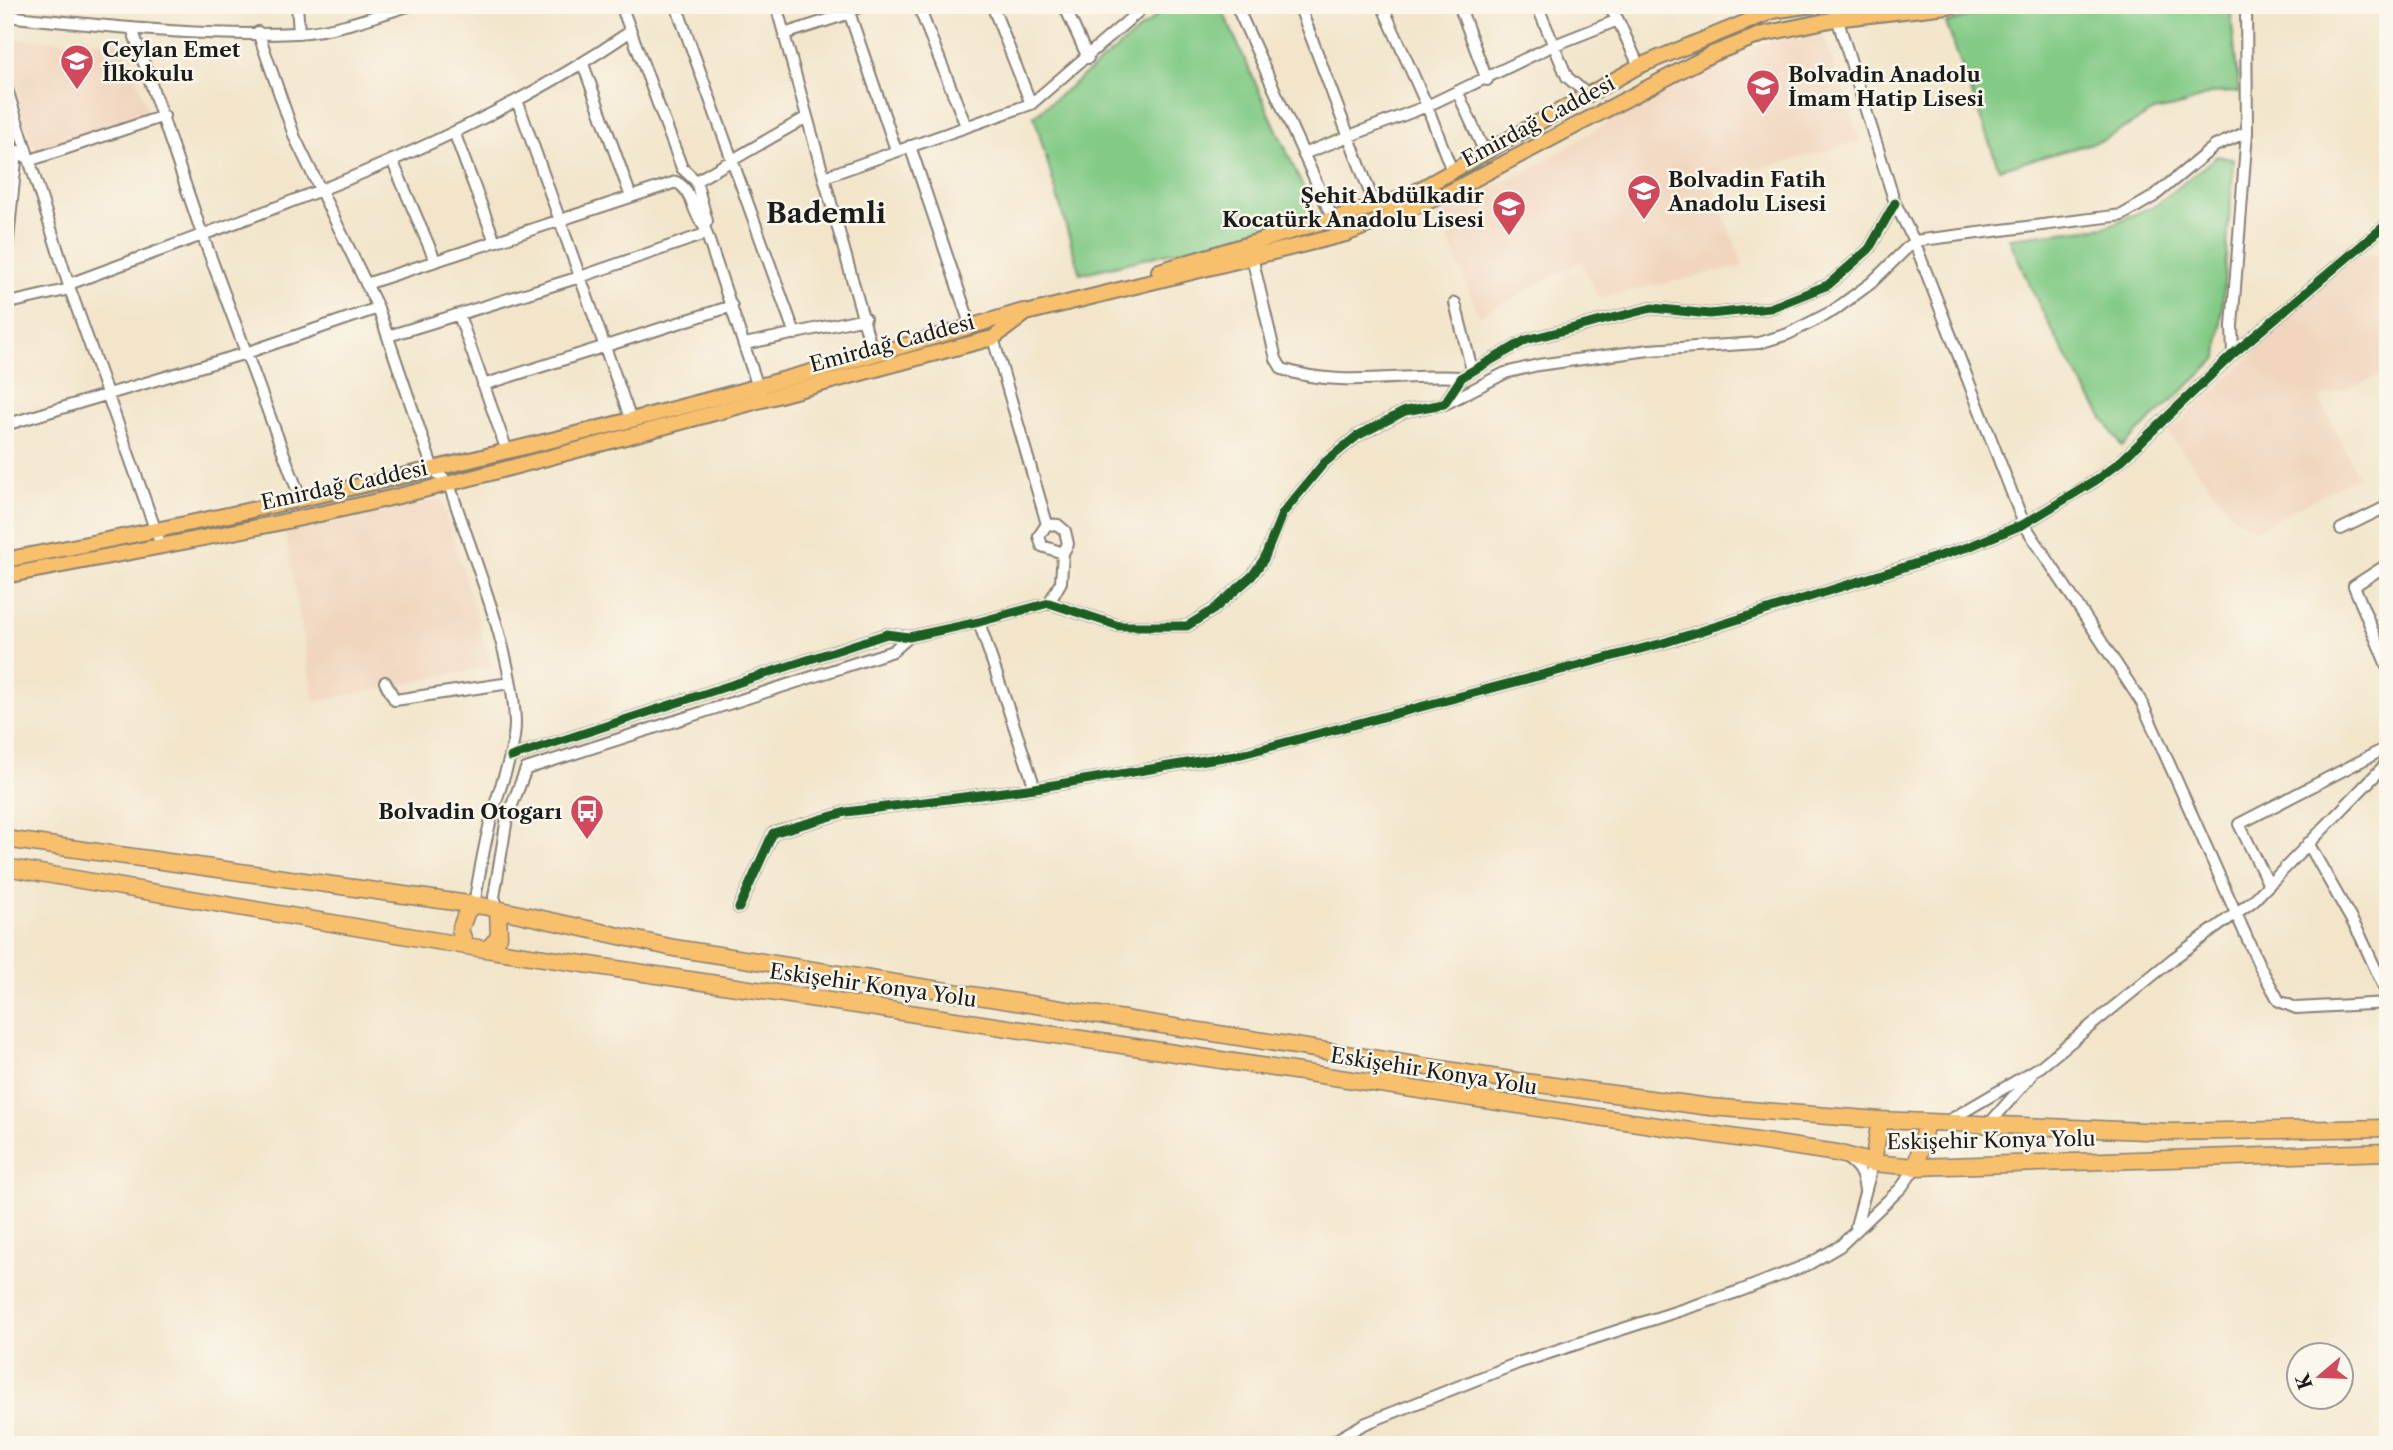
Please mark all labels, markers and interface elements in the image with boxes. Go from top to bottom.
place label: Ceylan Emet İlkokulu [102,37,241,86]
school or university icon: Ceylan Emet İlkokulu [58,42,96,91]
place label: Bolvadin Anadolu İmam Hatip Lisesi [1788,62,1985,111]
school or university icon: Bolvadin Anadolu İmam Hatip Lisesi [1744,67,1782,116]
street label: Emirdağ Caddesi [1457,70,1619,172]
place label: Bolvadin Fatih Anadolu Lisesi [1667,167,1827,216]
school or university icon: Bolvadin Fatih Anadolu Lisesi [1625,172,1663,221]
place label: Şehit Abdülkadir Kocatürk Anadolu Lisesi [1222,183,1485,232]
school or university icon: Şehit Abdülkadir Kocatürk Anadolu Lisesi [1490,188,1528,237]
district label: Bademli [766,196,886,230]
street label: Emirdağ Caddesi [807,309,977,377]
street label: Emirdağ Caddesi [259,455,429,515]
bus stop icon: Bolvadin Otogarı [568,792,606,841]
place label: Bolvadin Otogarı [378,799,563,824]
street label: Eskişehir Konya Yolu [768,958,978,1012]
street label: Eskişehir Konya Yolu [1329,1042,1539,1100]
street label: Eskişehir Konya Yolu [1886,1126,2096,1154]
north arrow [2284,1342,2354,1412]
text: K [2291,1370,2318,1392]

